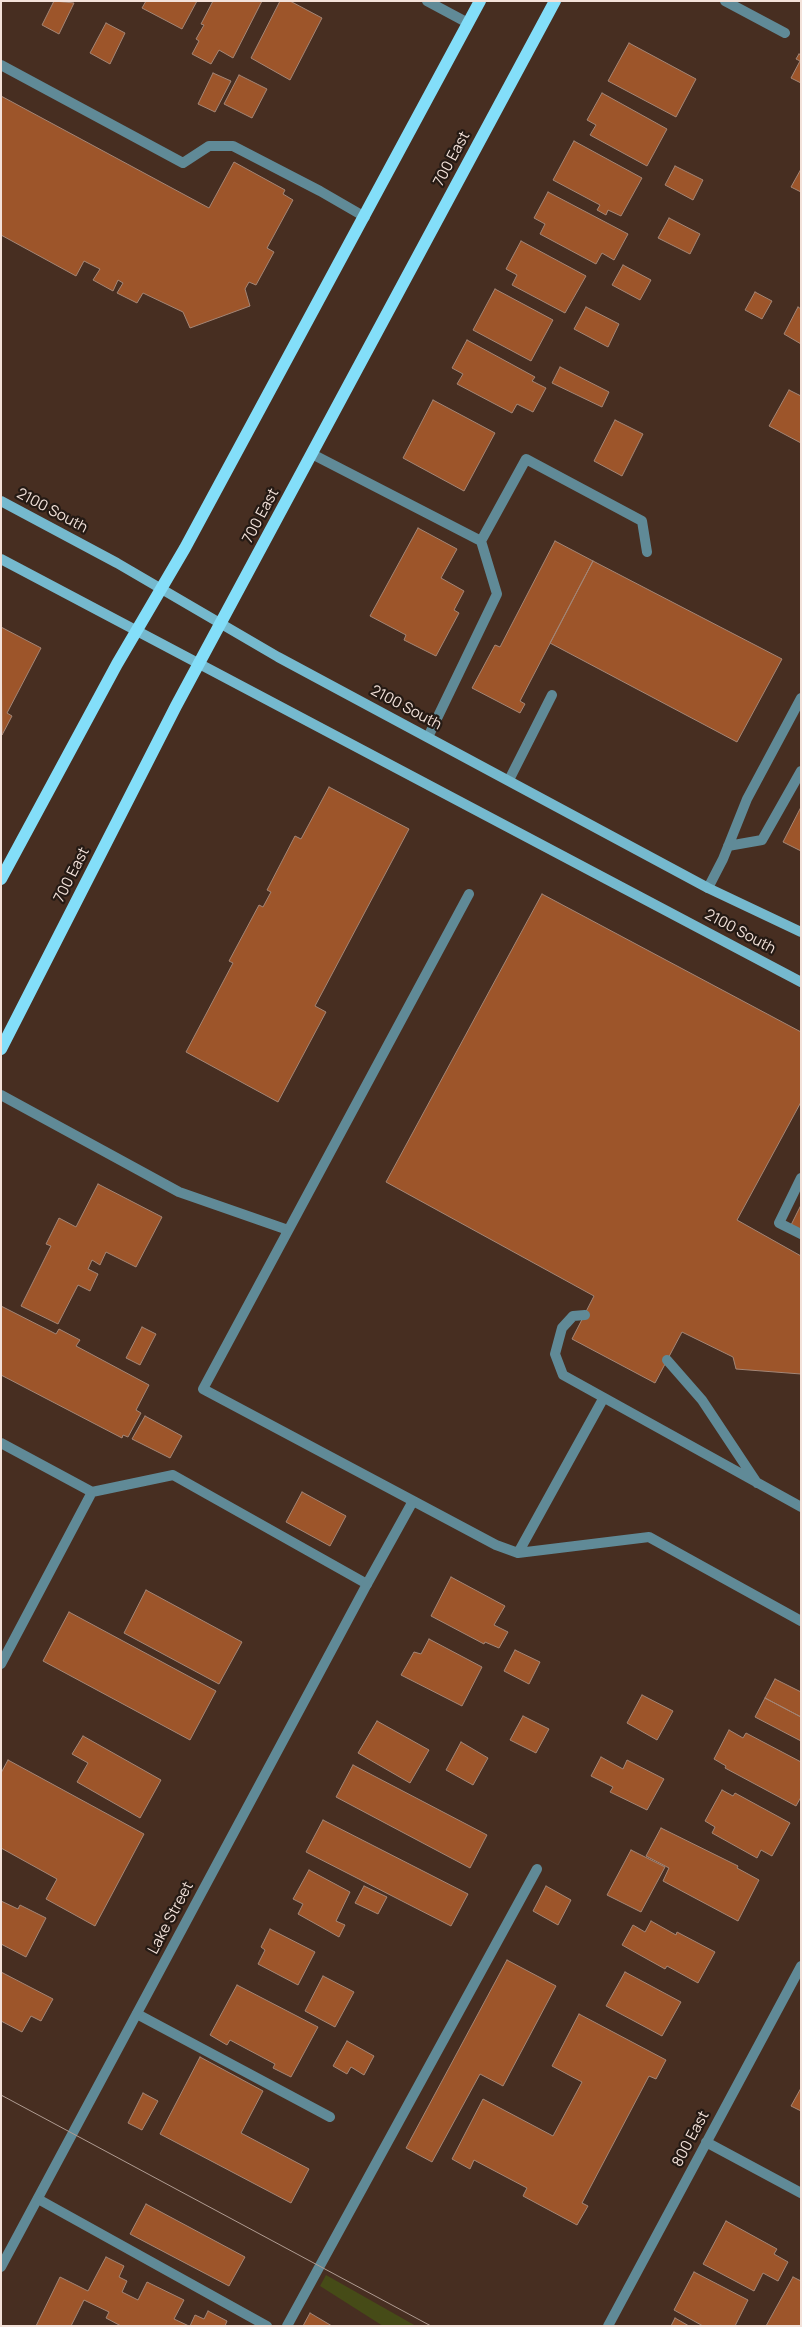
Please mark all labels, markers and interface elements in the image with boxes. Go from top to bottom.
street label: 700 East [430,128,474,190]
street label: 2100 South [13,485,91,537]
street label: 700 East [239,485,283,547]
street label: 2100 South [367,682,445,734]
street label: 700 East [50,844,94,906]
street label: 2100 South [701,906,779,958]
street label: Lake Street [144,1879,198,1957]
street label: 800 East [669,2108,713,2170]

